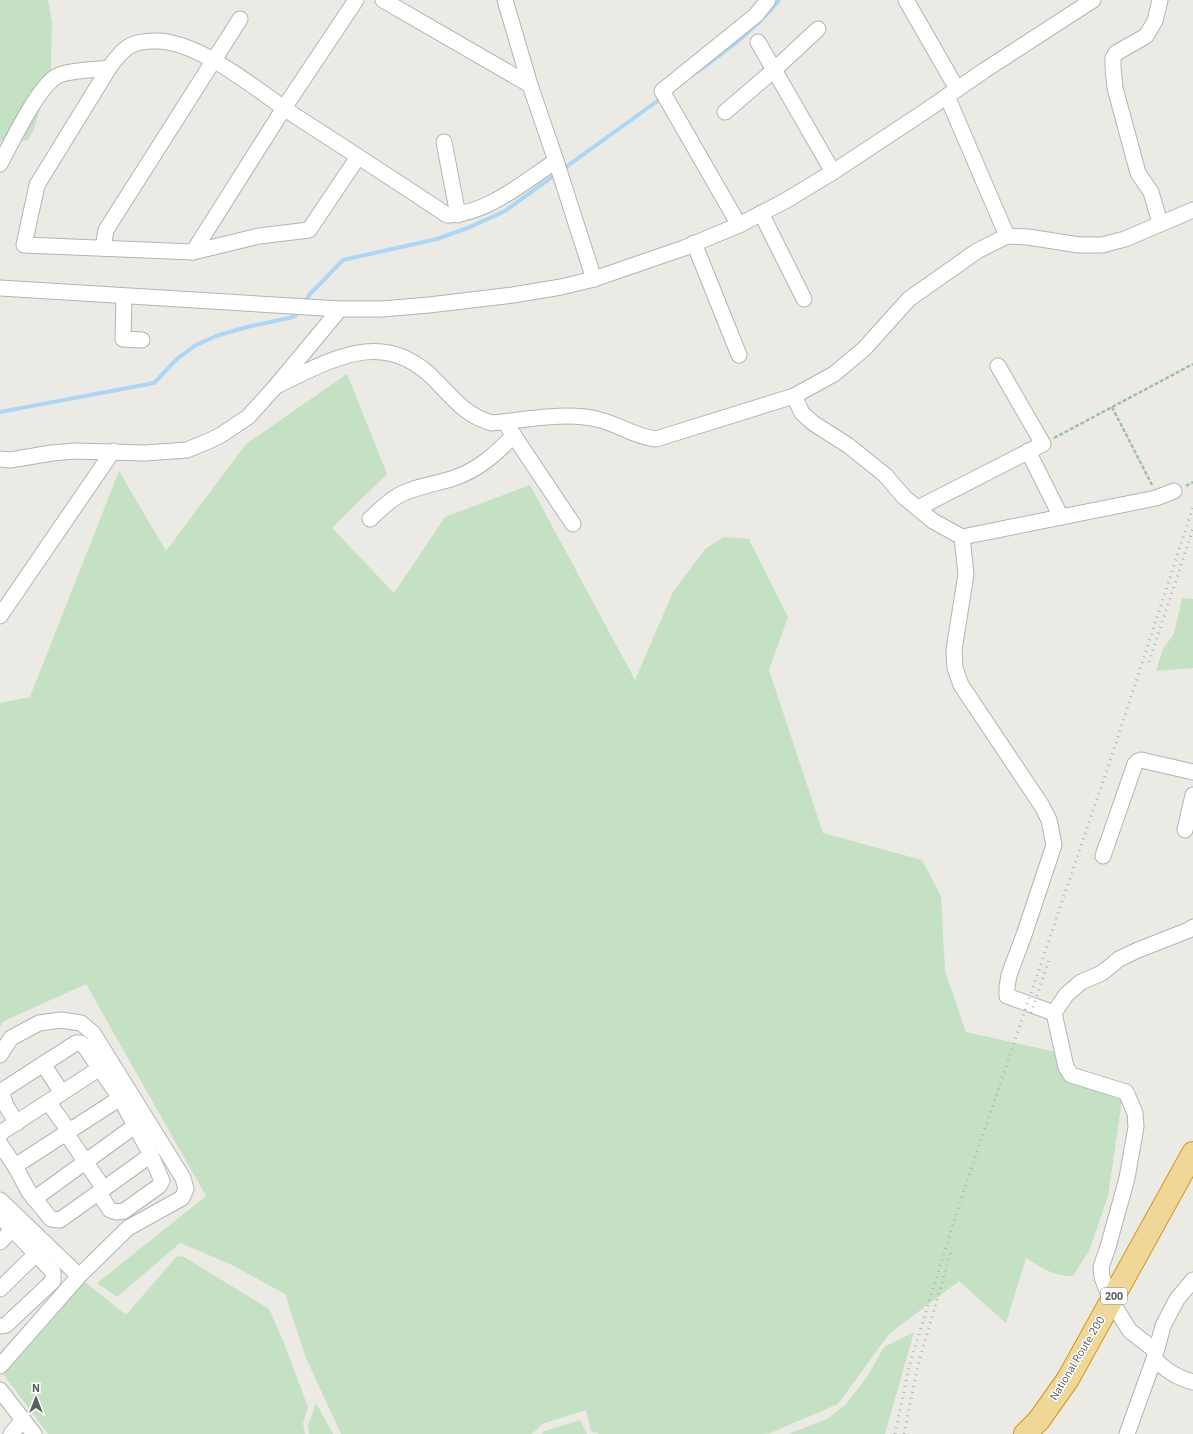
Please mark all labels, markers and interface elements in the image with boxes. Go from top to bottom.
road number: 200 [1101,1288,1127,1304]
street label: National Route 200 [1046,1313,1108,1403]
north arrow [16,1378,56,1418]
text: N [32,1381,40,1395]

